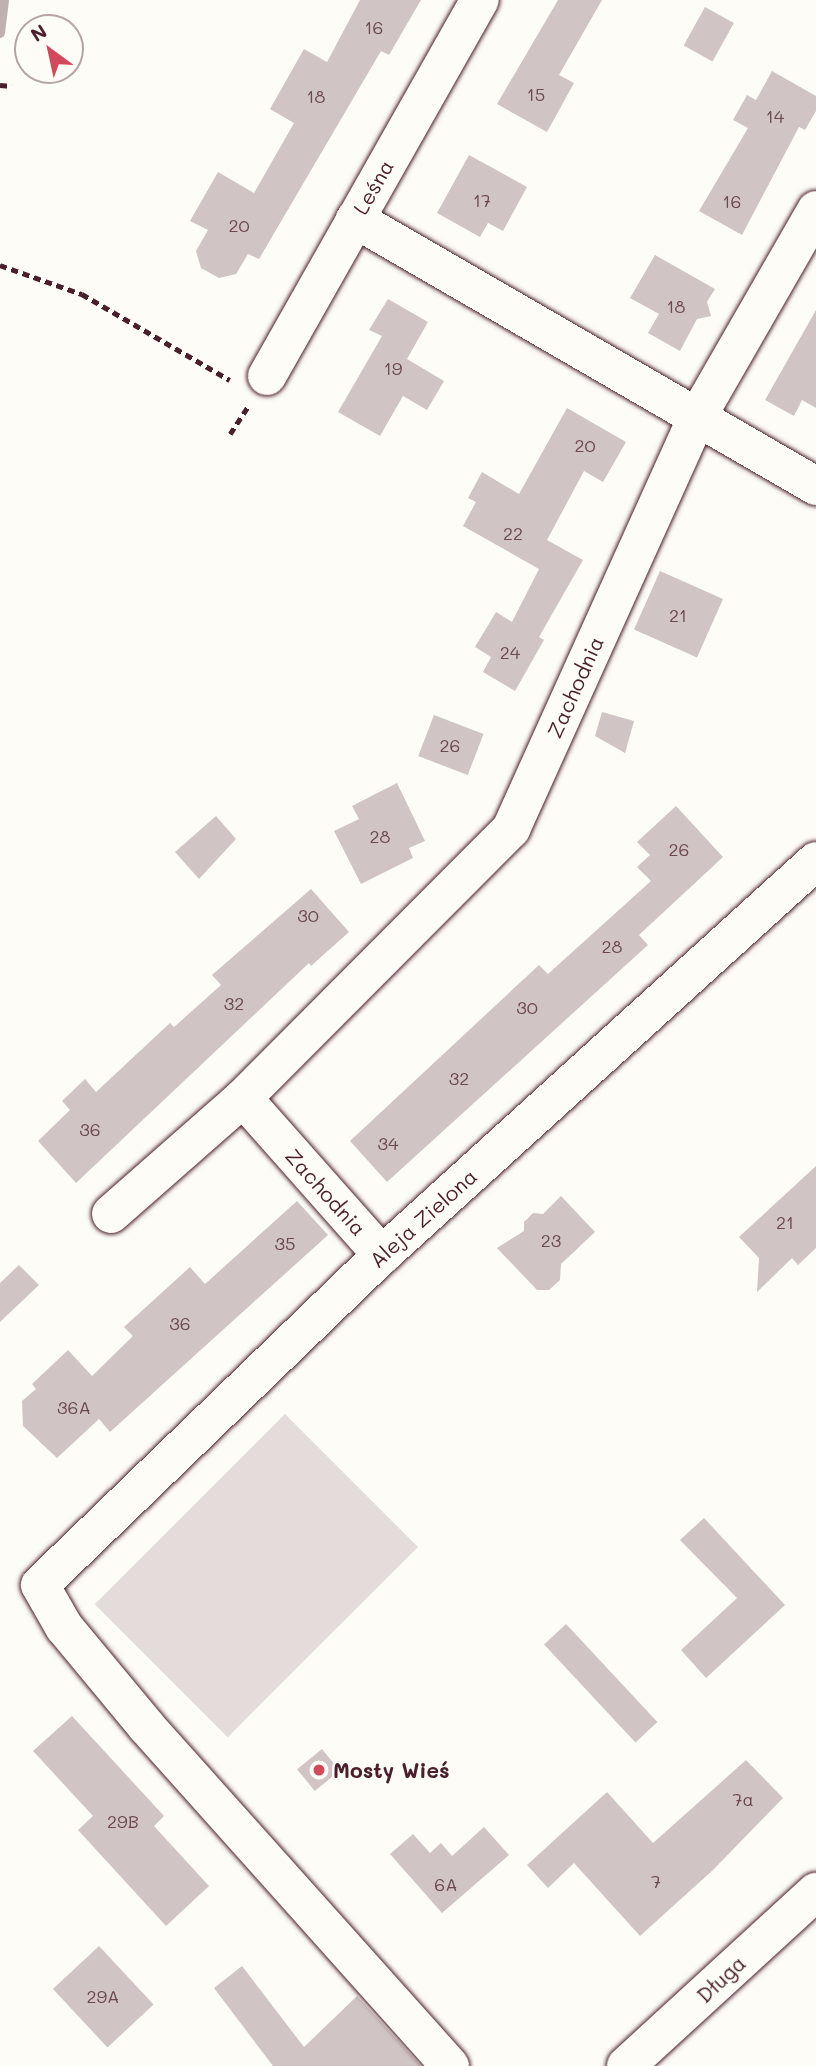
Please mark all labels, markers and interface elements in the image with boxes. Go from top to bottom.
north arrow [14,14,84,84]
house number: 16 [365,16,383,38]
text: N [26,18,51,47]
house number: 15 [527,83,545,105]
house number: 18 [307,85,325,107]
house number: 14 [766,105,784,127]
street label: Leśna [347,155,399,219]
house number: 17 [473,189,491,211]
house number: 16 [723,190,741,212]
house number: 20 [228,214,250,236]
house number: 18 [667,295,685,317]
house number: 19 [384,357,402,379]
house number: 20 [574,434,596,456]
house number: 22 [503,522,523,544]
house number: 21 [669,604,687,626]
street label: Zachodnia [541,632,609,742]
house number: 24 [500,641,520,663]
house number: 26 [440,734,460,756]
house number: 28 [370,825,390,847]
house number: 26 [669,838,689,860]
house number: 30 [297,904,319,926]
house number: 28 [602,935,622,957]
house number: 32 [224,992,244,1014]
house number: 30 [516,996,538,1018]
house number: 32 [449,1067,469,1089]
house number: 36 [79,1118,101,1140]
house number: 34 [377,1132,399,1154]
street label: Zachodnia [280,1143,372,1241]
street label: Aleja Zielona [364,1163,482,1273]
house number: 21 [776,1211,794,1233]
house number: 23 [541,1229,561,1251]
house number: 35 [274,1232,296,1254]
house number: 36 [169,1312,191,1334]
house number: 36A [57,1396,91,1418]
place label: Mosty Wieś [333,1757,450,1783]
marker: Mosty Wieś [311,1762,327,1778]
house number: 7a [732,1788,754,1810]
house number: 29B [107,1810,139,1832]
house number: 7 [651,1870,661,1892]
house number: 6A [434,1873,458,1895]
street label: Długa [691,1950,751,2008]
house number: 29A [86,1985,120,2007]

